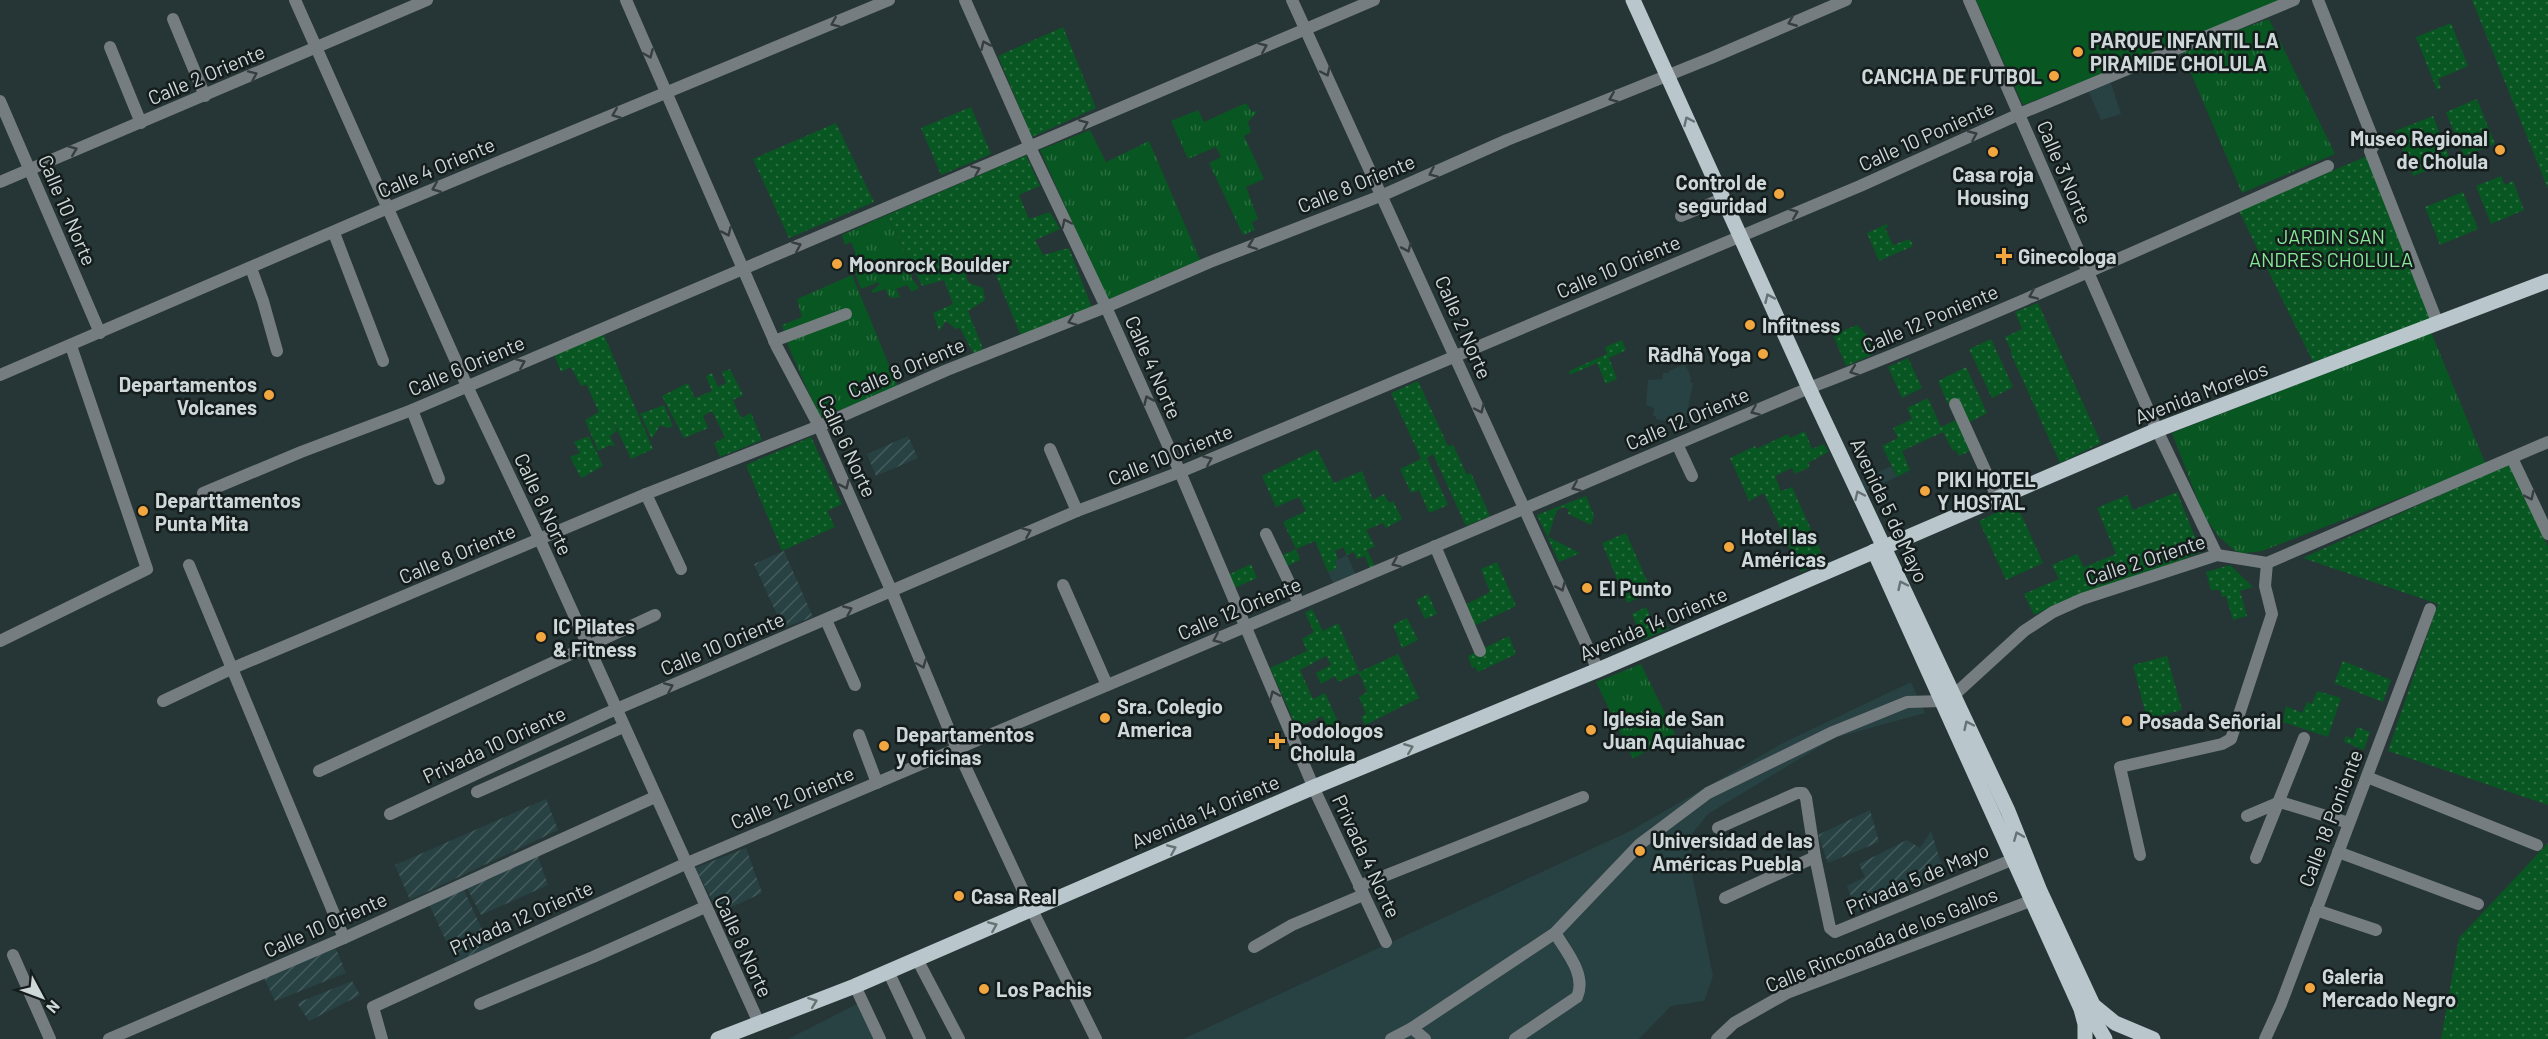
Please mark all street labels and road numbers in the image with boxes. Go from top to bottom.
street label: Calle 2 Oriente [144,39,268,109]
street label: Calle 10 Poniente [1855,94,1997,176]
street label: Calle 3 Norte [2032,117,2098,227]
street label: Calle 4 Oriente [374,132,498,202]
street label: Calle 8 Oriente [1294,149,1418,217]
street label: Calle 10 Norte [34,151,102,269]
street label: Calle 10 Oriente [1552,229,1684,303]
street label: Calle 2 Norte [1431,272,1497,382]
street label: Calle 12 Poniente [1859,279,2001,357]
street label: Calle 4 Norte [1121,312,1187,422]
street label: Calle 6 Oriente [404,330,528,400]
street label: Calle 8 Oriente [844,332,968,402]
street label: Avenida Morelos [2131,356,2271,428]
street label: Calle 12 Oriente [1622,381,1752,455]
street label: Calle 6 Norte [814,391,882,501]
street label: Calle 10 Oriente [1104,418,1236,490]
street label: Avenida 5 de Mayo [1846,434,1934,586]
street label: Calle 8 Norte [510,449,578,559]
street label: Calle 8 Oriente [395,518,519,588]
street label: Calle 2 Oriente [2082,528,2208,590]
street label: Calle 12 Oriente [1174,571,1304,645]
street label: Avenida 14 Oriente [1575,581,1731,665]
street label: Calle 10 Oriente [656,606,788,680]
street label: Privada 10 Oriente [419,700,569,788]
street label: Calle 18 Poniente [2293,746,2367,890]
street label: Calle 12 Oriente [727,760,857,834]
street label: Avenida 14 Oriente [1127,769,1283,853]
street label: Privada 4 Norte [1328,790,1406,922]
street label: Privada 5 de Mayo [1842,837,1992,919]
street label: Privada 12 Oriente [446,875,596,959]
street label: Calle Rinconada de los Gallos [1761,881,2001,997]
street label: Calle 10 Oriente [260,886,390,962]
street label: Calle 8 Norte [710,891,778,1001]

